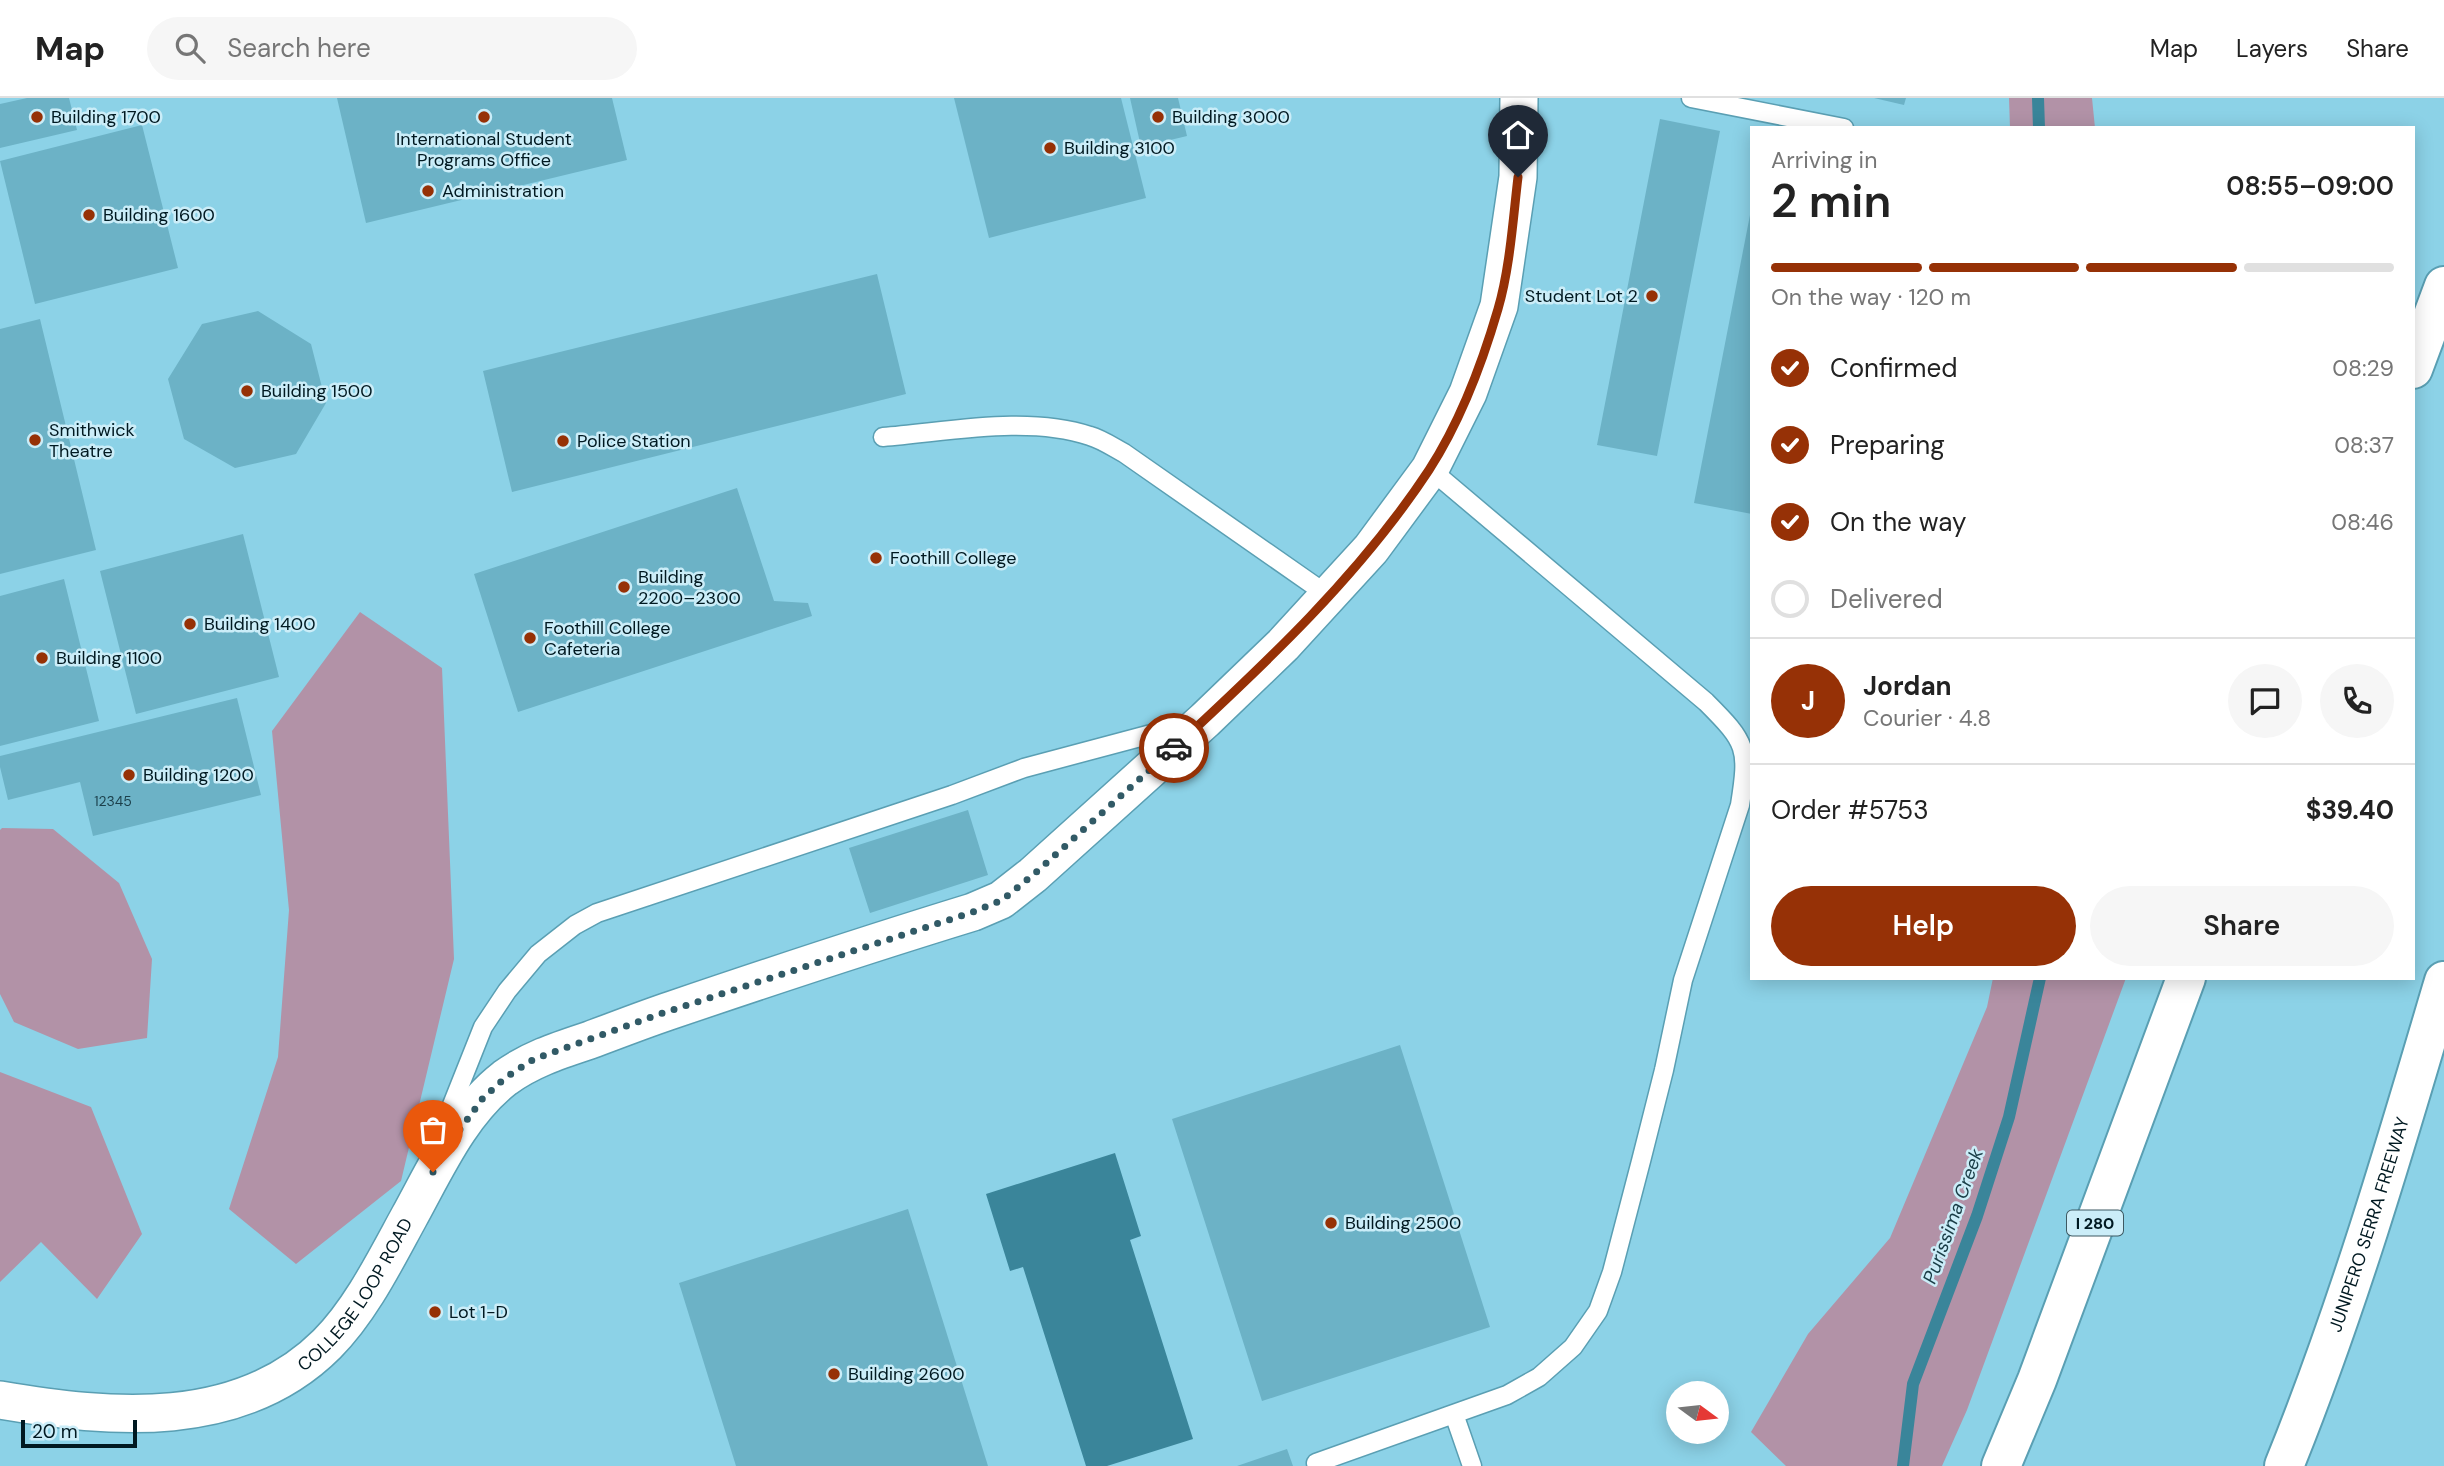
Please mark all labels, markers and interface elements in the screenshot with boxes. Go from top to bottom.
search box [147,17,637,80]
text: Map [35,27,105,70]
icon: search [171,29,209,67]
text: Search here [227,31,371,65]
text: Map [2150,33,2198,64]
text: Layers [2236,33,2308,64]
text: Share [2346,33,2409,64]
place label: Building 1700 [51,105,161,129]
place label: Building 3000 [1172,105,1290,129]
pin [1488,105,1548,177]
marker: Building 1700 [29,109,45,125]
marker: International Student Programs Office [476,109,492,125]
marker: Building 3000 [1150,109,1166,125]
icon: home [1499,116,1537,154]
place label: International Student Programs Office [396,127,572,172]
place label: Building 3100 [1064,136,1175,160]
marker: Building 3100 [1042,140,1058,156]
text: Arriving in [1771,145,1877,175]
text: 08:55–09:00 [2226,169,2394,203]
text: 2 min [1771,171,1891,231]
place label: Administration [442,179,564,203]
marker: Administration [420,183,436,199]
place label: Building 1600 [103,203,215,227]
marker: Building 1600 [81,207,97,223]
text: On the way · 120 m [1771,282,1971,312]
place label: Student Lot 2 [1525,284,1638,308]
marker: Student Lot 2 [1644,288,1660,304]
icon: check [1771,349,1809,387]
text: Confirmed [1830,351,1957,385]
text: 08:29 [2332,353,2394,383]
place label: Building 1500 [261,379,373,403]
marker: Building 1500 [239,383,255,399]
place label: Smithwick Theatre [49,418,135,463]
icon: check [1771,426,1809,464]
text: Preparing [1830,428,1945,462]
place label: Police Station [577,429,691,453]
text: 08:37 [2334,430,2394,460]
marker: Smithwick Theatre [27,432,43,448]
marker: Police Station [555,433,571,449]
icon: check [1771,503,1809,541]
text: On the way [1830,505,1966,539]
text: 08:46 [2331,507,2394,537]
place label: Foothill College [890,546,1016,570]
marker: Foothill College [868,550,884,566]
place label: Building 2200–2300 [638,565,741,610]
marker: Building 2200–2300 [616,579,632,595]
text: Delivered [1830,582,1943,616]
place label: Building 1400 [204,612,315,636]
marker: Building 1400 [182,616,198,632]
place label: Foothill College Cafeteria [544,616,670,661]
marker: Foothill College Cafeteria [522,630,538,646]
place label: Building 1100 [56,646,162,670]
marker: Building 1100 [34,650,50,666]
button: chat [2228,664,2302,738]
button: phone [2320,664,2394,738]
text: Jordan [1863,669,1952,703]
text: J [1801,684,1815,718]
text: Courier · 4.8 [1863,703,1991,733]
courier [1139,713,1209,783]
icon: car [1155,729,1193,767]
place label: Building 1200 [143,763,254,787]
marker: Building 1200 [121,767,137,783]
house number: 12345 [94,792,132,810]
text: Order #5753 [1771,793,1929,827]
text: $39.40 [2306,793,2394,827]
button: Help [1771,886,2076,966]
button: Share [2090,886,2394,966]
pin [403,1100,463,1172]
icon: bag [414,1111,452,1149]
street label: JUNIPERO SERRA FREEWAY [2323,1114,2415,1335]
water label: Purissima Creek [1917,1145,1989,1287]
road number: I 280 [2067,1210,2123,1236]
place label: Building 2500 [1345,1211,1461,1235]
street label: COLLEGE LOOP ROAD [293,1214,418,1377]
marker: Building 2500 [1323,1215,1339,1231]
place label: Lot 1-D [449,1300,508,1324]
marker: Lot 1-D [427,1304,443,1320]
place label: Building 2600 [848,1362,965,1386]
marker: Building 2600 [826,1366,842,1382]
north arrow [1666,1381,1729,1444]
map controls [1666,1381,1729,1444]
scale bar [21,1417,136,1449]
text: 20 m [32,1419,78,1444]

